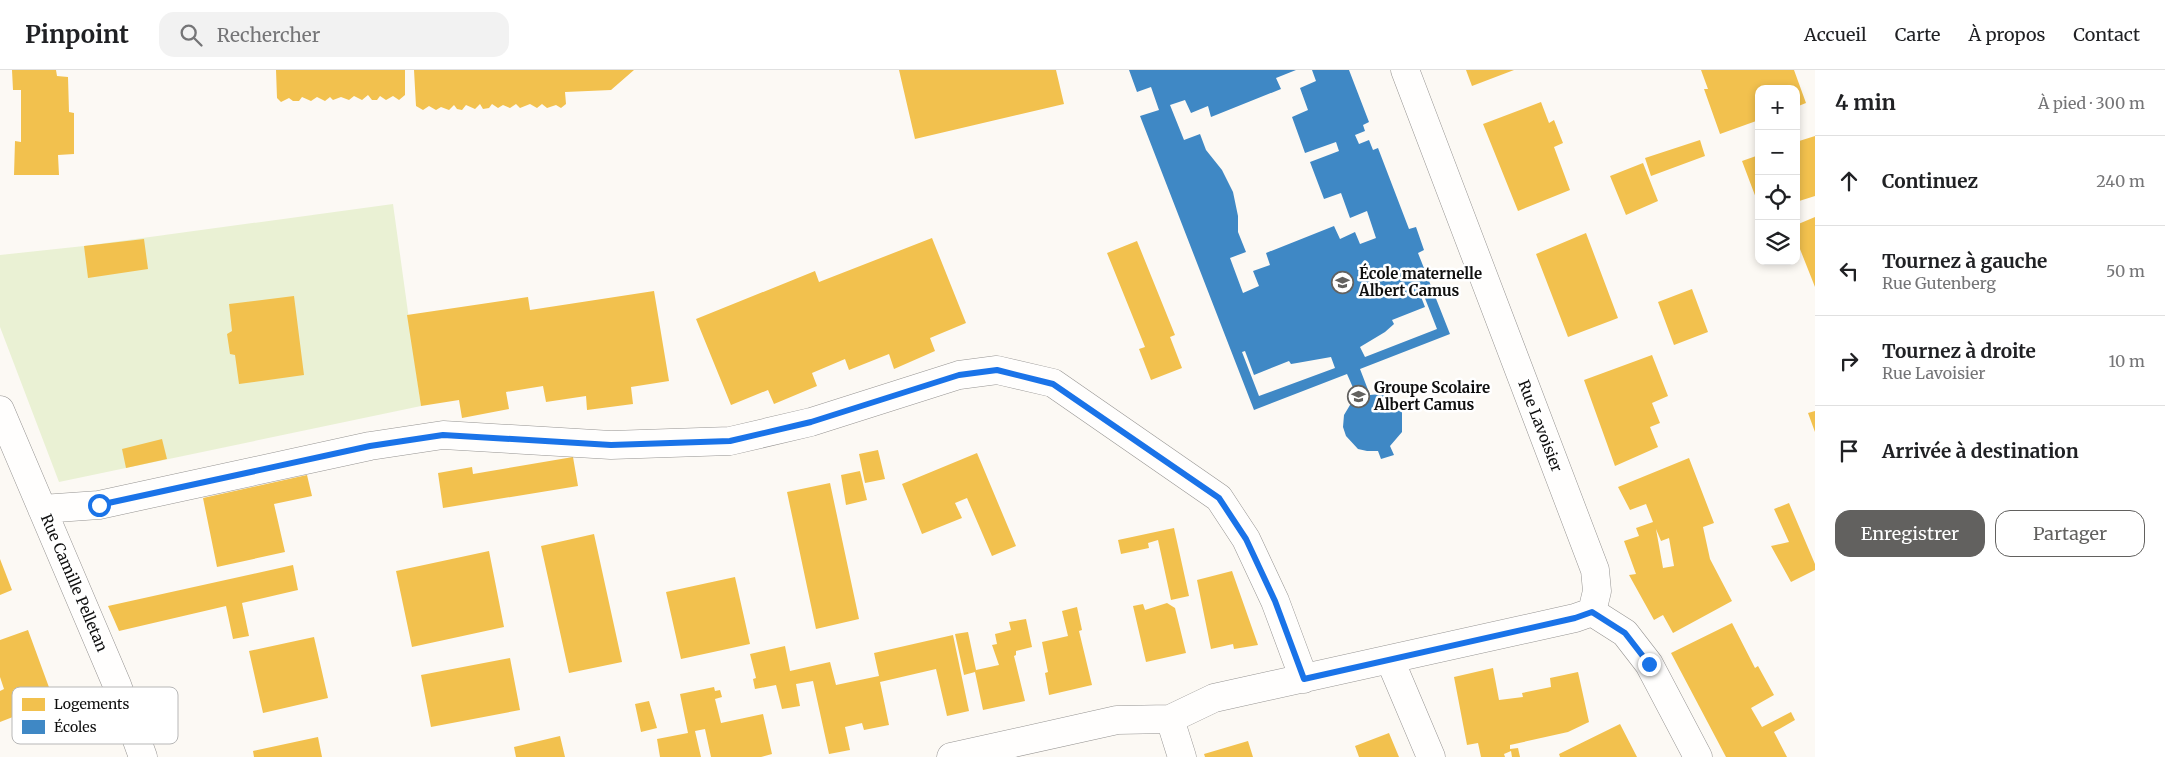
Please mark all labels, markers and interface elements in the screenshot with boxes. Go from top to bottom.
search box [159,12,509,57]
text: Pinpoint [25,19,129,50]
icon: search [177,21,205,49]
text: Rechercher [217,23,320,47]
text: Accueil [1804,23,1867,46]
text: Carte [1895,23,1940,46]
text: À propos [1968,23,2045,46]
text: Contact [2073,23,2140,46]
map controls [1755,85,1800,265]
button: + [1755,85,1800,130]
text: 4 min [1835,89,1896,116]
text: À pied · 300 m [2038,93,2145,113]
button: − [1755,130,1800,175]
icon: ahead [1835,167,1863,195]
text: Continuez [1882,169,1978,193]
text: 240 m [2096,171,2145,191]
button: locate [1755,175,1800,220]
button: layers [1755,220,1800,265]
text: Tournez à gauche [1882,249,2047,273]
icon: left [1835,257,1863,285]
text: 50 m [2106,261,2145,281]
place label: École maternelle Albert Camus [1358,263,1482,300]
school or university icon: École maternelle Albert Camus [1331,271,1355,295]
text: Rue Gutenberg [1882,273,1996,293]
text: Tournez à droite [1882,339,2036,363]
icon: right [1835,347,1863,375]
text: 10 m [2108,351,2145,371]
text: Rue Lavoisier [1882,363,1986,383]
street label: Rue Lavoisier [1514,377,1567,475]
place label: Groupe Scolaire Albert Camus [1373,378,1490,414]
school or university icon: Groupe Scolaire Albert Camus [1346,385,1370,409]
icon: arrive [1835,437,1863,465]
text: Arrivée à destination [1882,439,2079,463]
route start [88,494,111,517]
button: Enregistrer [1835,510,1985,557]
button: Partager [1995,510,2145,557]
street label: Rue Camille Pelletan [37,511,112,654]
route end [1638,653,1661,676]
legend [12,687,178,744]
text: Logements [54,695,129,713]
text: Écoles [54,718,97,736]

